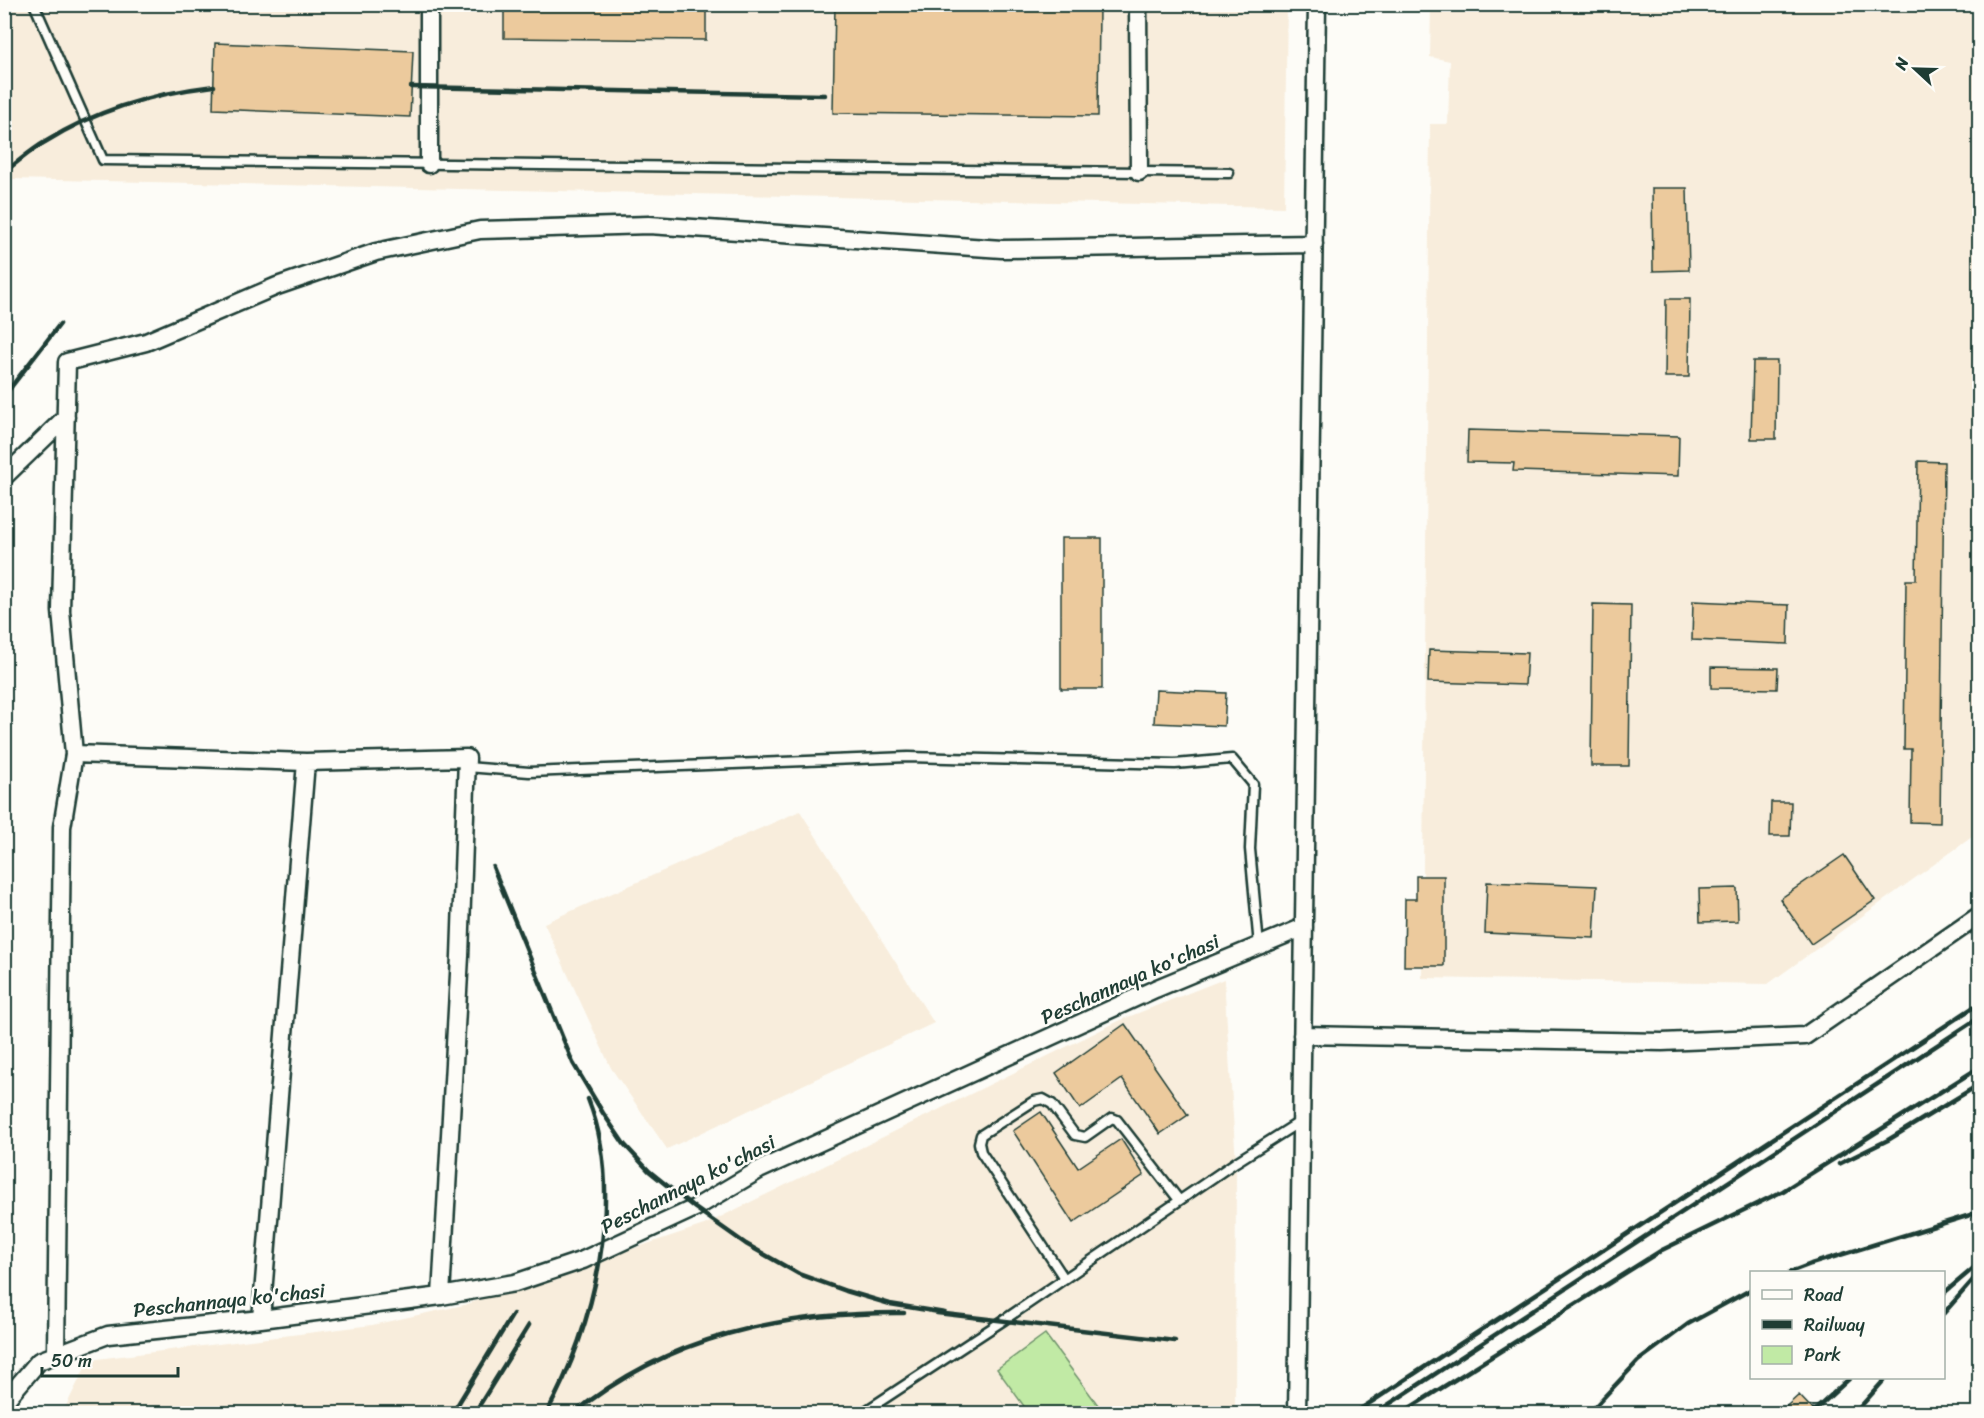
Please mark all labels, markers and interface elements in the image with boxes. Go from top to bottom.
north arrow [1885,39,1945,99]
text: N [1886,52,1917,75]
street label: Peschannaya ko'chasi [1035,924,1227,1035]
street label: Peschannaya ko'chasi [594,1124,783,1244]
legend [1750,1271,1945,1379]
street label: Peschannaya ko'chasi [131,1273,328,1328]
text: Road [1804,1279,1844,1311]
text: Railway [1804,1309,1866,1341]
text: Park [1804,1339,1841,1371]
scale bar [42,1340,178,1378]
text: 50 m [51,1345,92,1377]

